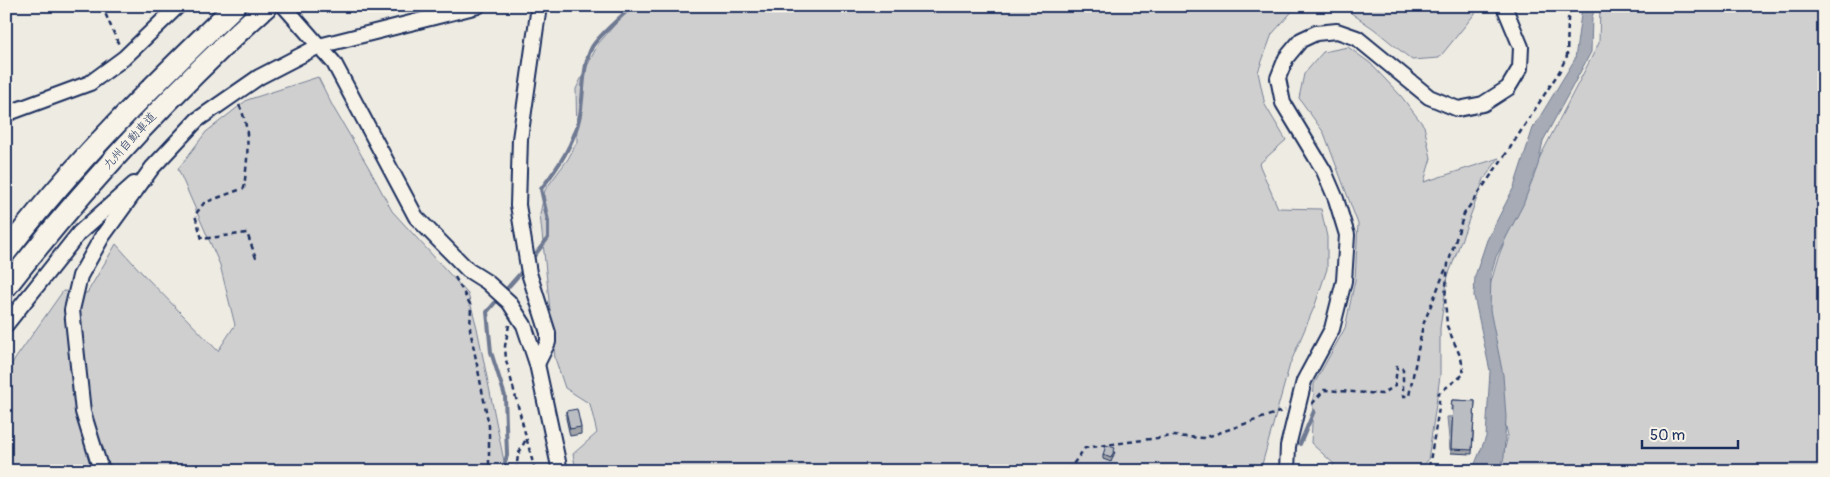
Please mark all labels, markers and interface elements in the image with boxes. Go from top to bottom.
street label: 九州自動車道 [100,109,160,173]
scale bar [1642,417,1739,449]
text: 50 m [1650,426,1685,445]

